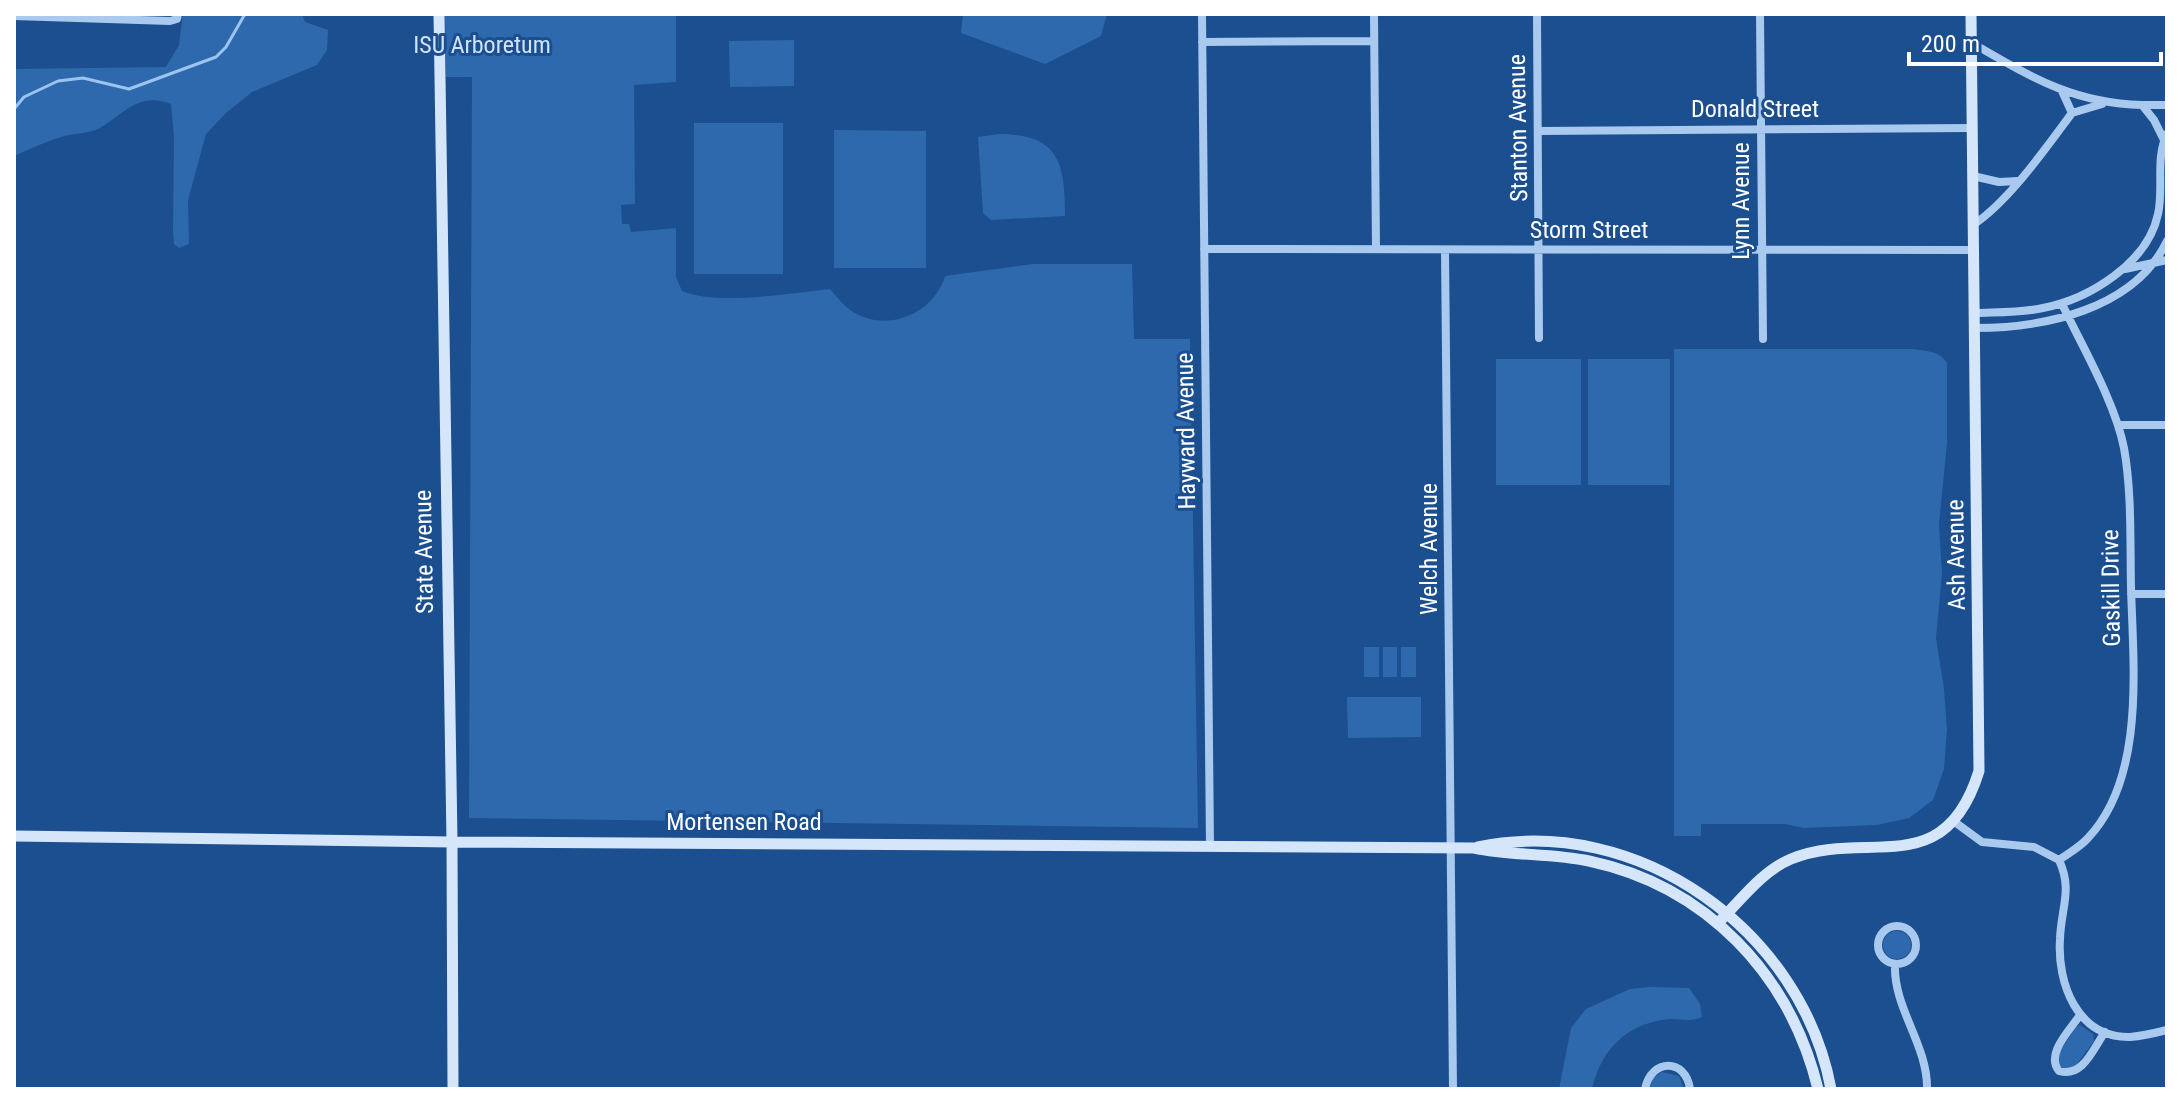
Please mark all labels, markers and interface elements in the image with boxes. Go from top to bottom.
scale bar [1909,16,2161,66]
text: 200 m [1921,30,1980,58]
park label: ISU Arboretum [413,31,551,59]
street label: Stanton Avenue [1503,54,1533,202]
street label: Donald Street [1691,95,1819,123]
street label: Lynn Avenue [1727,142,1755,260]
street label: Storm Street [1530,216,1648,244]
street label: Hayward Avenue [1171,352,1201,510]
street label: Welch Avenue [1415,483,1443,615]
street label: State Avenue [409,490,439,614]
street label: Ash Avenue [1941,499,1971,611]
street label: Gaskill Drive [2096,529,2126,647]
street label: Mortensen Road [666,808,822,836]

